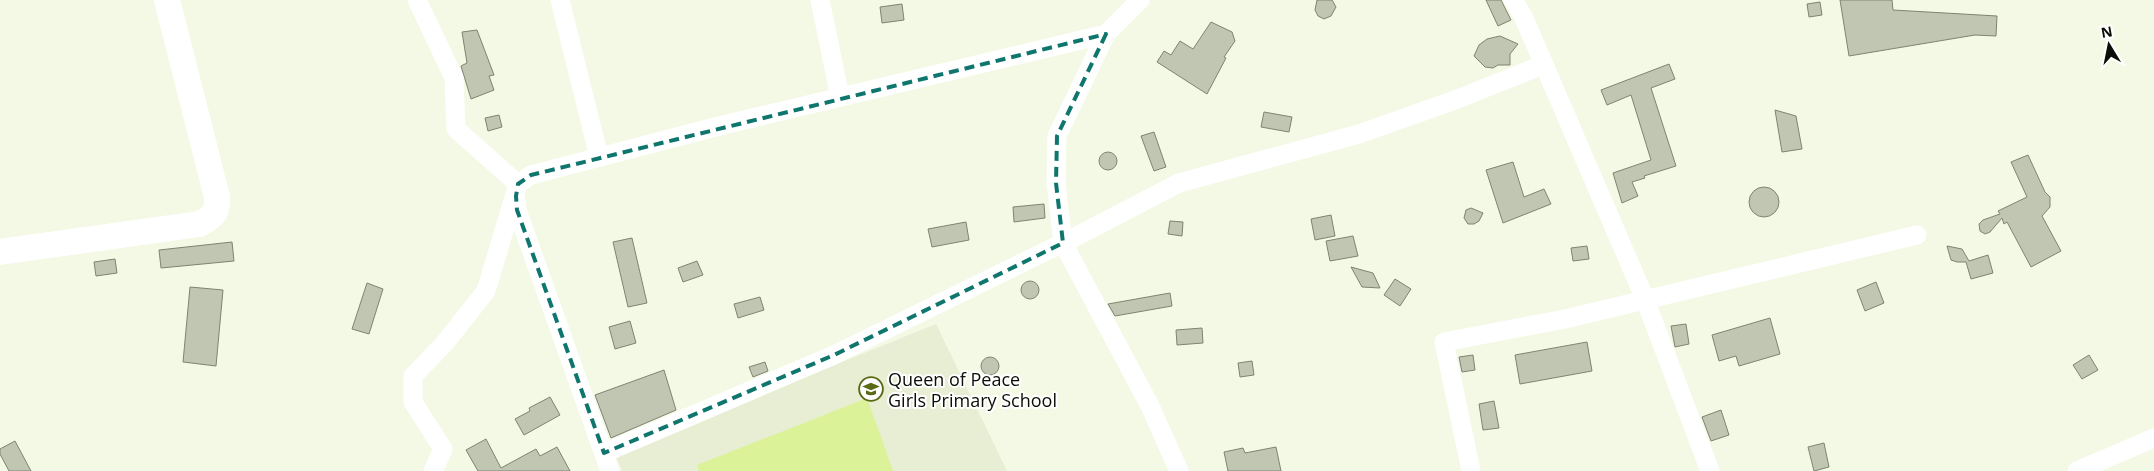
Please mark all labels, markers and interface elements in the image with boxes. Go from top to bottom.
north arrow [2084,20,2134,70]
text: N [2099,21,2114,42]
place label: Queen of Peace Girls Primary School [888,367,1057,412]
school or university icon: Queen of Peace Girls Primary School [858,376,884,402]

